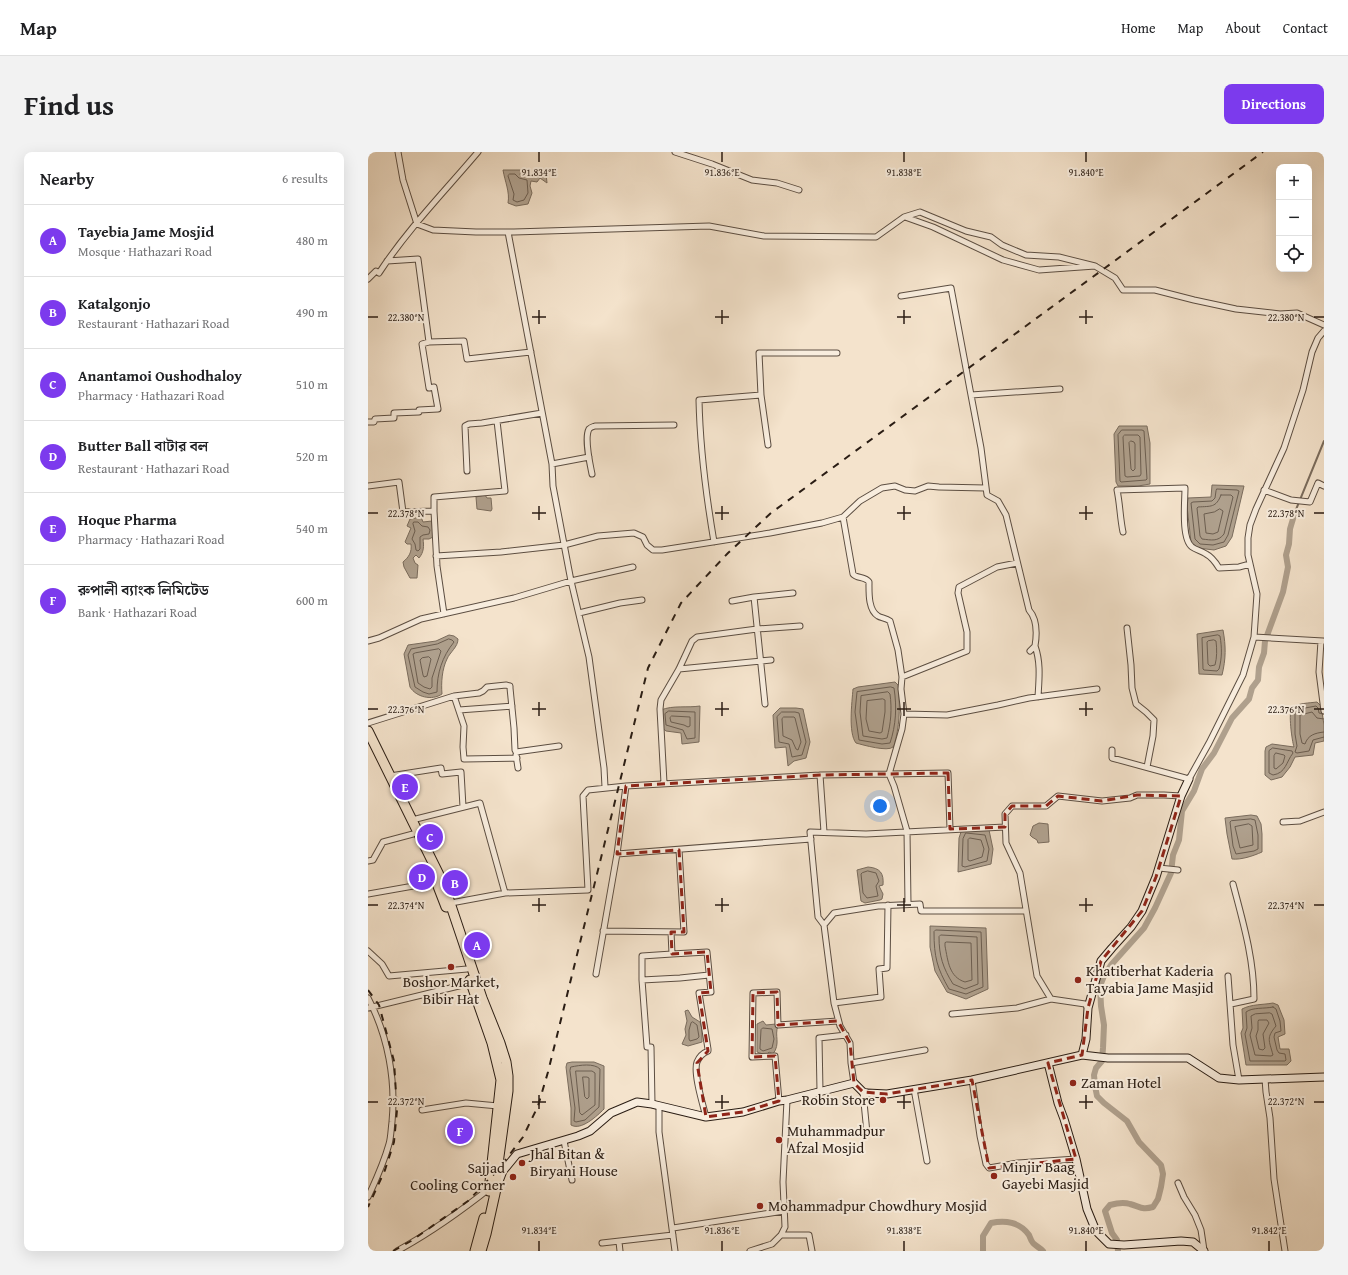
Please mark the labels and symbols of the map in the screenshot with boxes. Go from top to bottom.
text: 91.834°E [521,165,557,180]
text: 91.836°E [704,165,740,180]
text: 91.838°E [886,165,922,180]
text: 91.840°E [1068,165,1104,180]
text: 22.380°N [388,310,425,325]
text: 22.380°N [1268,310,1305,325]
text: 22.378°N [388,506,425,521]
text: 22.378°N [1268,506,1305,521]
text: 22.376°N [388,702,425,717]
text: 22.376°N [1268,702,1305,717]
pin: E [392,772,418,802]
your location [870,796,890,816]
pin: C [417,822,443,852]
pin: D [409,862,435,892]
pin: B [442,868,468,898]
text: 22.374°N [388,898,425,913]
text: 22.374°N [1268,898,1305,913]
pin: A [464,930,490,960]
place label: Khatiberhat Kaderia Tayabia Jame Masjid [1086,960,1214,998]
marker: Boshor Market, Bibir Hat [446,962,456,972]
place label: Boshor Market, Bibir Hat [403,971,500,1009]
marker: Khatiberhat Kaderia Tayabia Jame Masjid [1073,975,1083,985]
place label: Zaman Hotel [1081,1072,1161,1093]
marker: Zaman Hotel [1068,1078,1078,1088]
place label: Robin Store [802,1089,875,1110]
text: 22.372°N [388,1094,425,1109]
text: 22.372°N [1268,1094,1305,1109]
marker: Robin Store [878,1095,888,1105]
pin: F [447,1116,473,1146]
place label: Muhammadpur Afzal Mosjid [787,1120,885,1158]
marker: Muhammadpur Afzal Mosjid [774,1135,784,1145]
place label: Jhal Bitan & Biryani House [528,1143,618,1181]
place label: Minjir Baag Gayebi Masjid [1002,1156,1089,1194]
place label: Sajjad Cooling Corner [410,1157,505,1195]
marker: Jhal Bitan & Biryani House [517,1158,527,1168]
marker: Minjir Baag Gayebi Masjid [989,1171,999,1181]
marker: Sajjad Cooling Corner [508,1172,518,1182]
place label: Mohammadpur Chowdhury Mosjid [768,1195,987,1216]
marker: Mohammadpur Chowdhury Mosjid [755,1201,765,1211]
text: 91.834°E [521,1223,557,1238]
text: 91.836°E [704,1223,740,1238]
text: 91.838°E [886,1223,922,1238]
text: 91.840°E [1068,1223,1104,1238]
text: 91.842°E [1251,1223,1287,1238]

